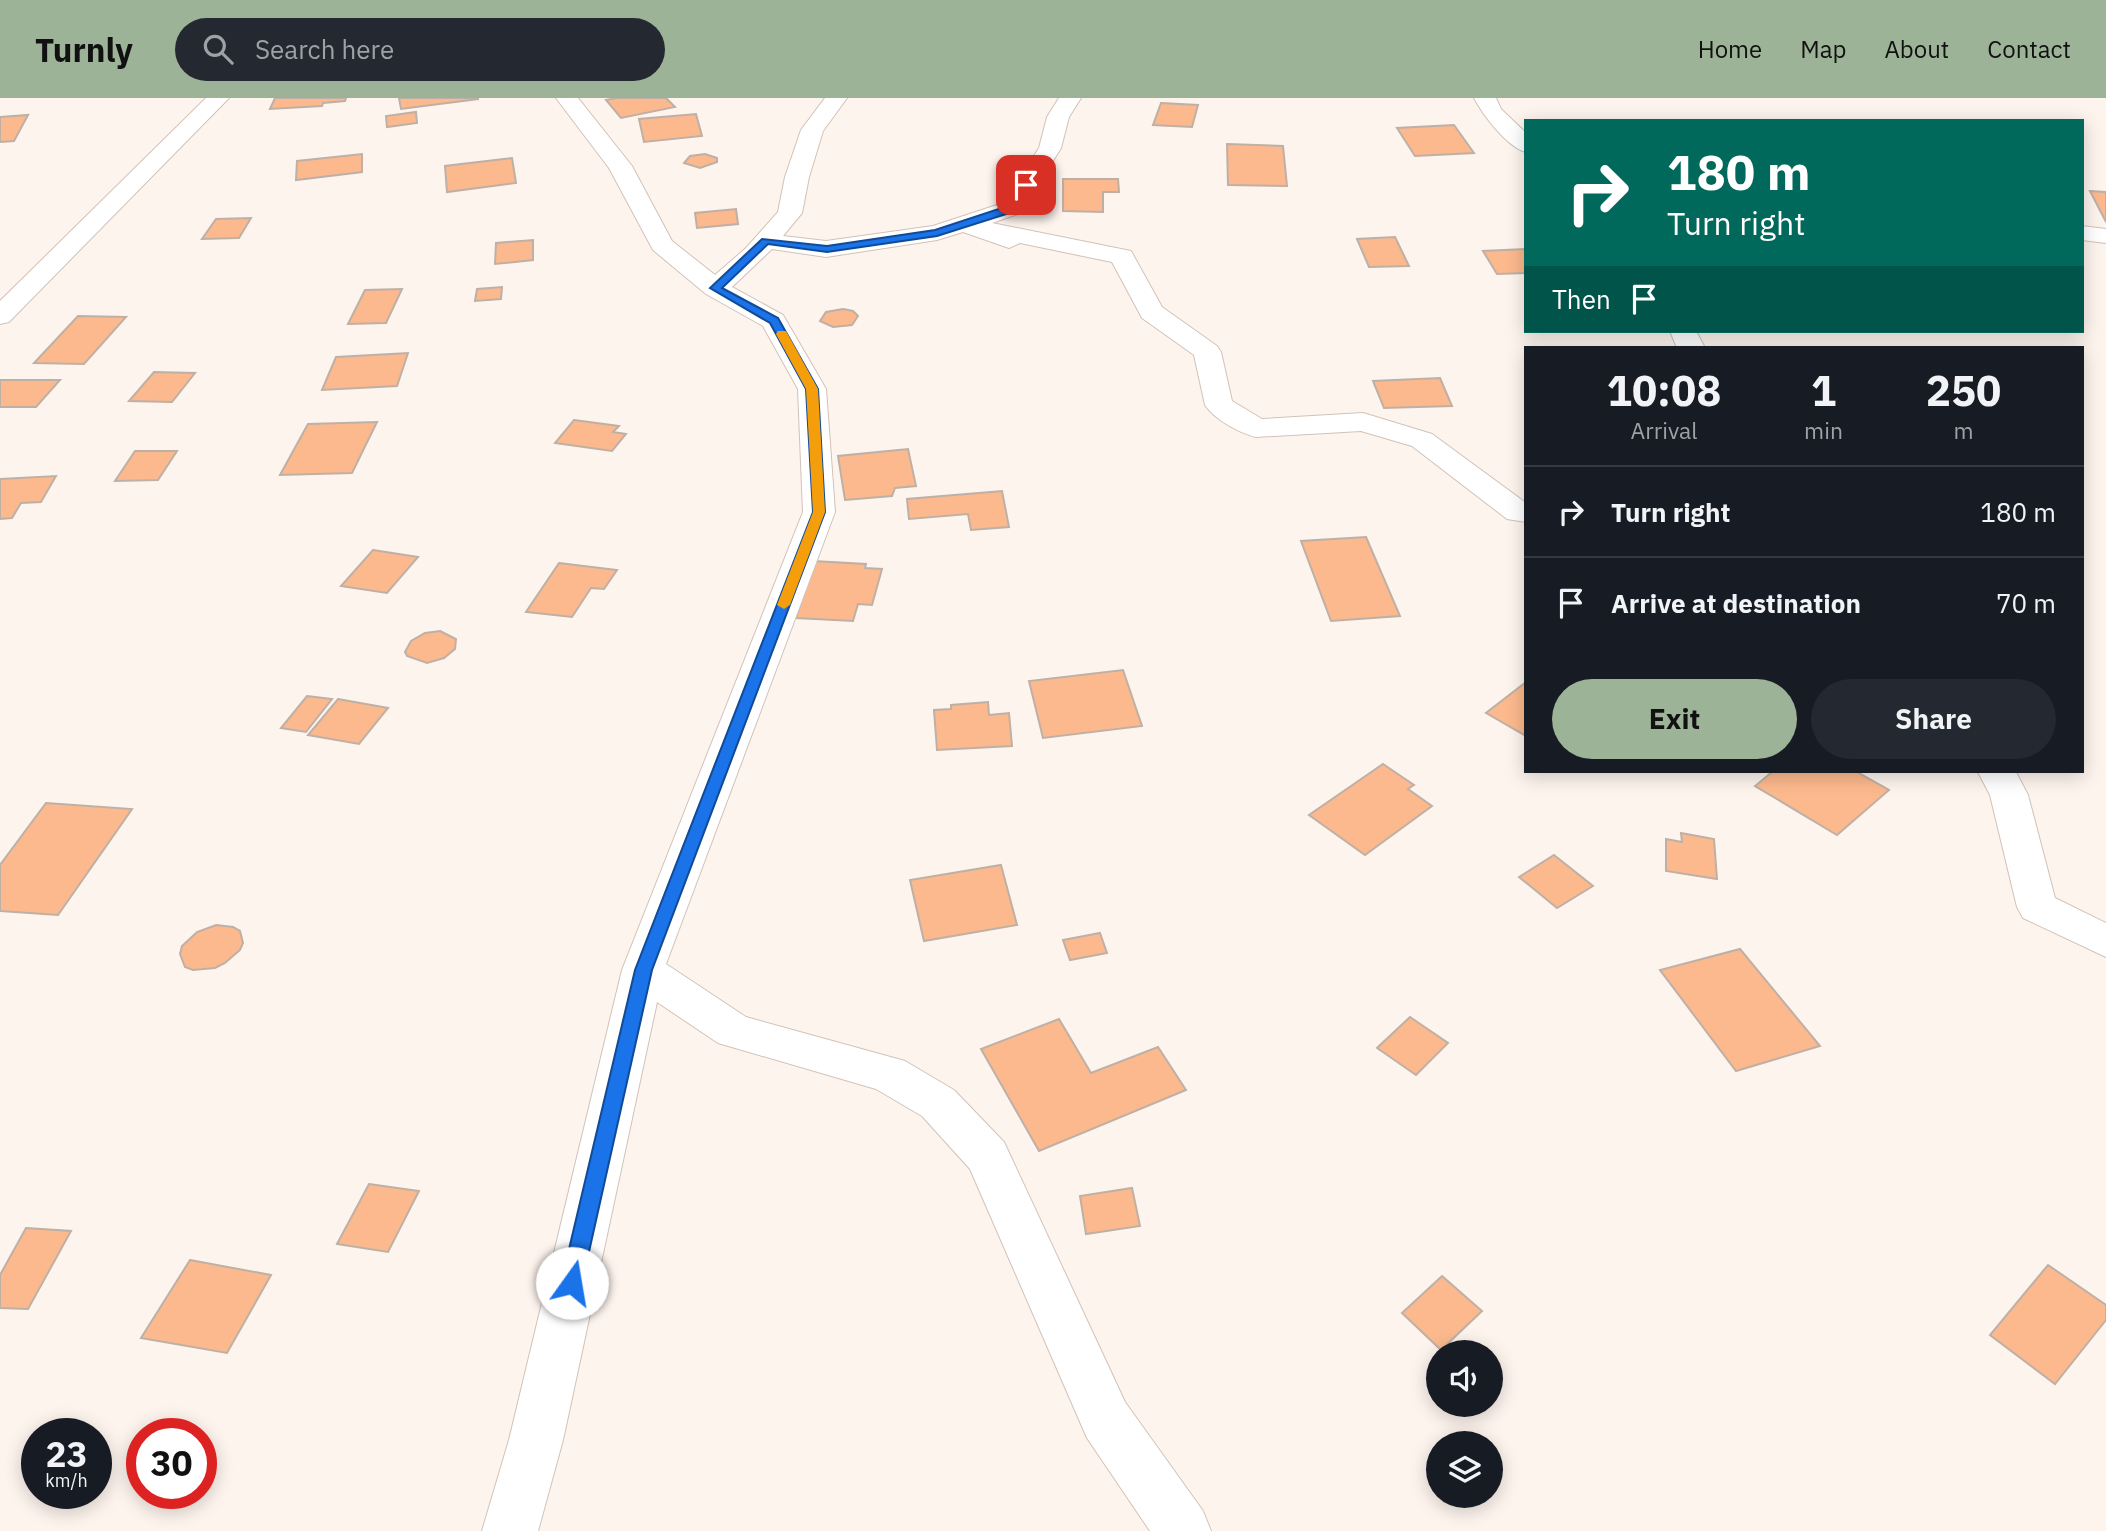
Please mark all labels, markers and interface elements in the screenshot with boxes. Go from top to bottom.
search box [175,18,665,81]
text: Turnly [35,28,133,71]
icon: search [199,30,237,68]
text: Search here [255,32,394,66]
text: Home [1698,33,1762,65]
text: Map [1800,33,1846,65]
text: About [1884,33,1949,65]
text: Contact [1987,33,2071,65]
text: 180 m [1667,140,1811,203]
icon: right [1552,147,1643,238]
pin [996,155,1056,215]
icon: arrive [1007,166,1045,204]
text: Turn right [1667,202,1805,244]
icon: arrive [1625,280,1663,318]
text: Then [1552,282,1611,316]
text: 10:08 [1607,363,1721,418]
text: 1 [1811,363,1836,418]
text: 250 [1926,363,2001,418]
text: Arrival [1631,415,1698,445]
text: min [1804,415,1843,445]
text: m [1953,415,1974,445]
icon: right [1552,493,1590,531]
text: Turn right [1611,495,1730,529]
text: 180 m [1980,495,2056,529]
icon: arrive [1552,584,1590,622]
text: Arrive at destination [1611,586,1861,620]
text: 70 m [1996,586,2056,620]
button: Exit [1552,679,1797,759]
button: Share [1811,679,2056,759]
position arrow [535,1246,609,1320]
map controls [1426,1340,1503,1508]
button: sound [1426,1340,1503,1417]
speed limit sign: 30 [126,1418,217,1509]
text: 23 [45,1431,88,1477]
button: layers [1426,1431,1503,1508]
text: km/h [45,1469,88,1492]

